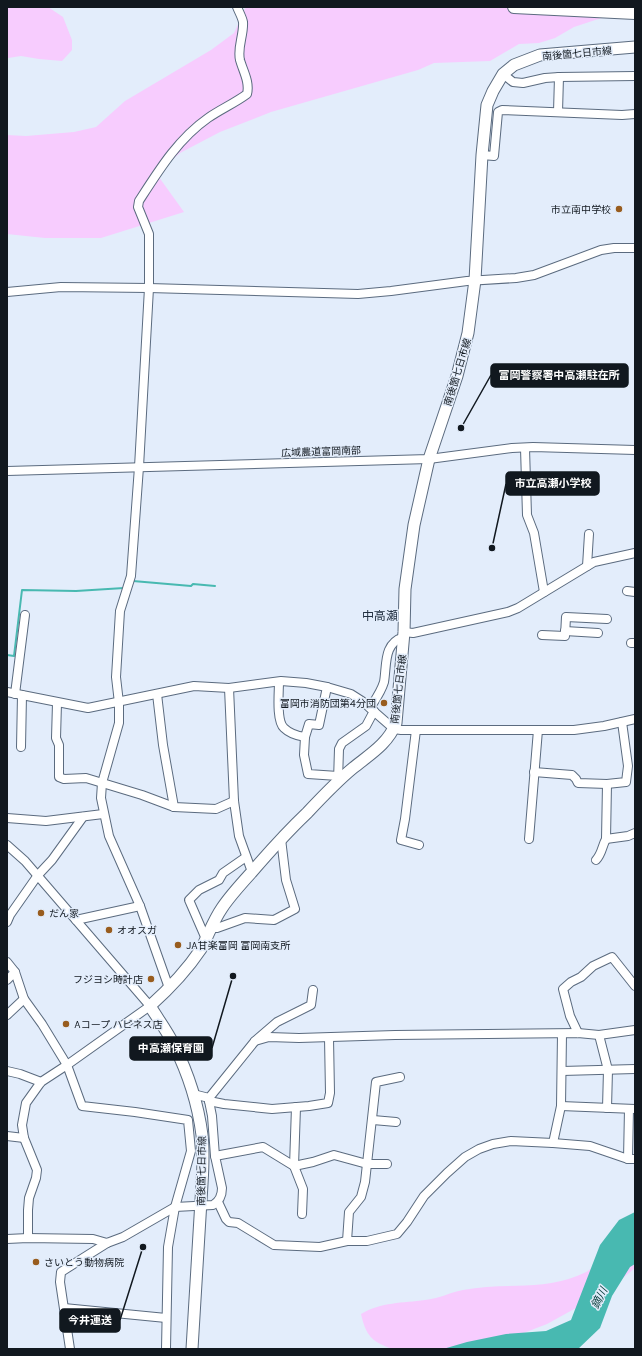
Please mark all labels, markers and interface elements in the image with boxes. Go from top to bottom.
street label: 南後箇七日市線 [542,45,613,64]
place label: 市立南中学校 [551,204,611,217]
marker: 市立南中学校 [614,204,624,214]
street label: 南後箇七日市線 [442,337,475,408]
callout: 富岡警察署中高瀬駐在所 [491,364,628,387]
text: 富岡警察署中高瀬駐在所 [499,369,620,383]
street label: 広域農道富岡南部 [281,445,361,460]
callout: 市立高瀬小学校 [506,472,599,495]
text: 市立高瀬小学校 [515,477,592,491]
district label: 中高瀬 [362,609,398,625]
street label: 南後箇七日市線 [389,654,410,725]
place label: 富岡市消防団第4分団 [280,698,376,711]
marker: 富岡市消防団第4分団 [379,698,389,708]
marker: だん家 [36,908,46,918]
place label: だん家 [49,908,79,921]
marker: オオスガ [104,925,114,935]
place label: オオスガ [117,925,157,938]
marker: JA甘楽富岡 富岡南支所 [173,940,183,950]
place label: JA甘楽富岡 富岡南支所 [186,940,290,953]
place label: フジヨシ時計店 [73,974,143,987]
marker: フジヨシ時計店 [146,974,156,984]
marker: Aコープ ハピネス店 [61,1019,71,1029]
place label: Aコープ ハピネス店 [74,1019,163,1032]
callout: 中高瀬保育園 [130,1037,212,1060]
text: 中高瀬保育園 [138,1042,204,1056]
street label: 南後箇七日市線 [195,1136,210,1206]
marker: さいとう動物病院 [31,1257,41,1267]
place label: さいとう動物病院 [44,1257,124,1270]
water label: 鏑川 [589,1285,612,1311]
callout: 今井運送 [60,1309,120,1332]
text: 今井運送 [68,1314,112,1328]

